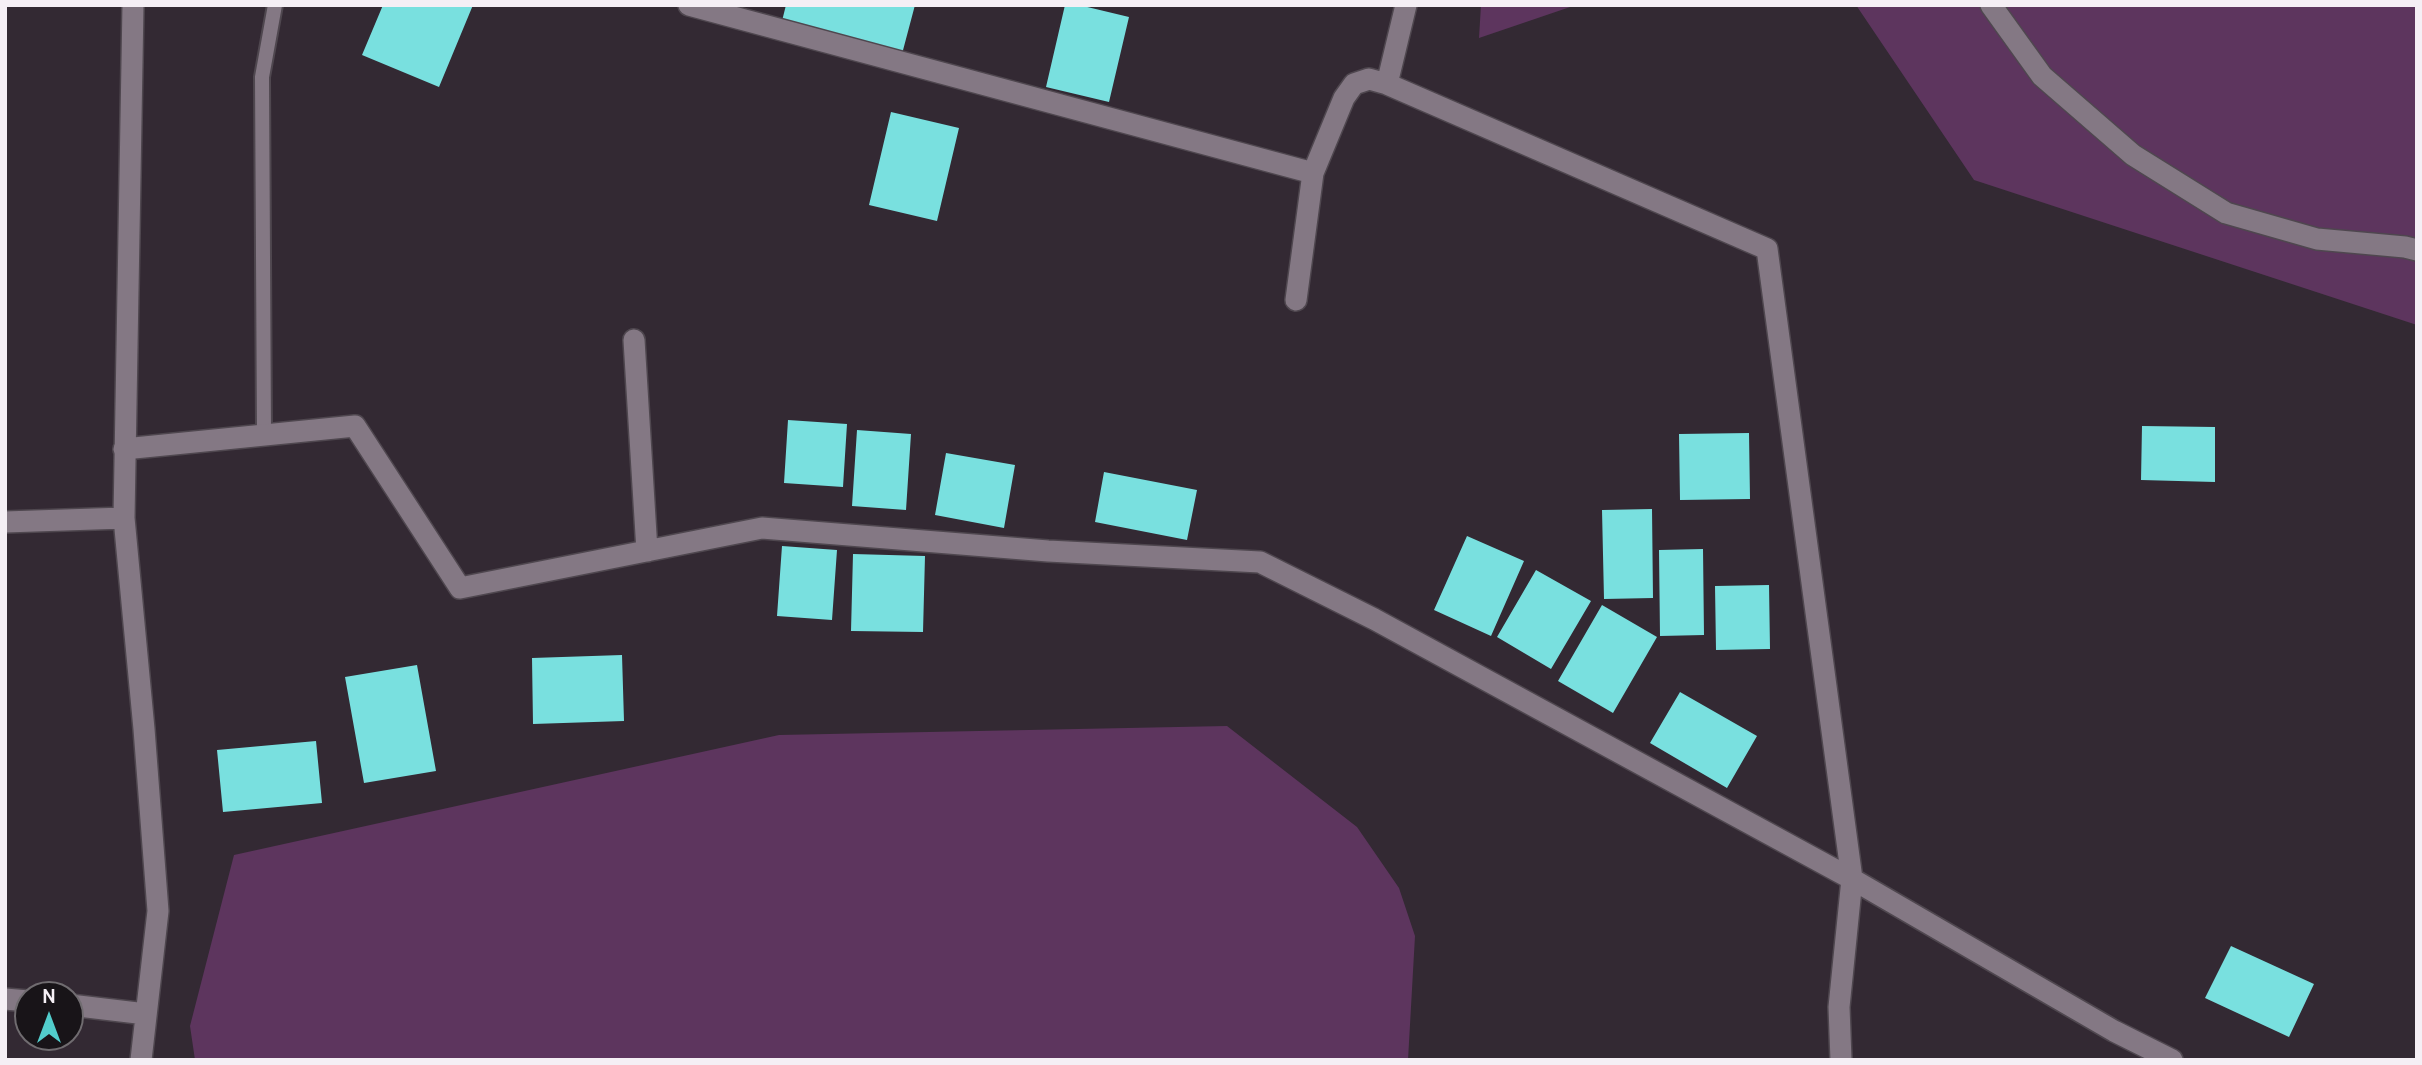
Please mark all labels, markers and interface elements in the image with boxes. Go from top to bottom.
north arrow [14,981,84,1051]
text: N [42,985,56,1008]

